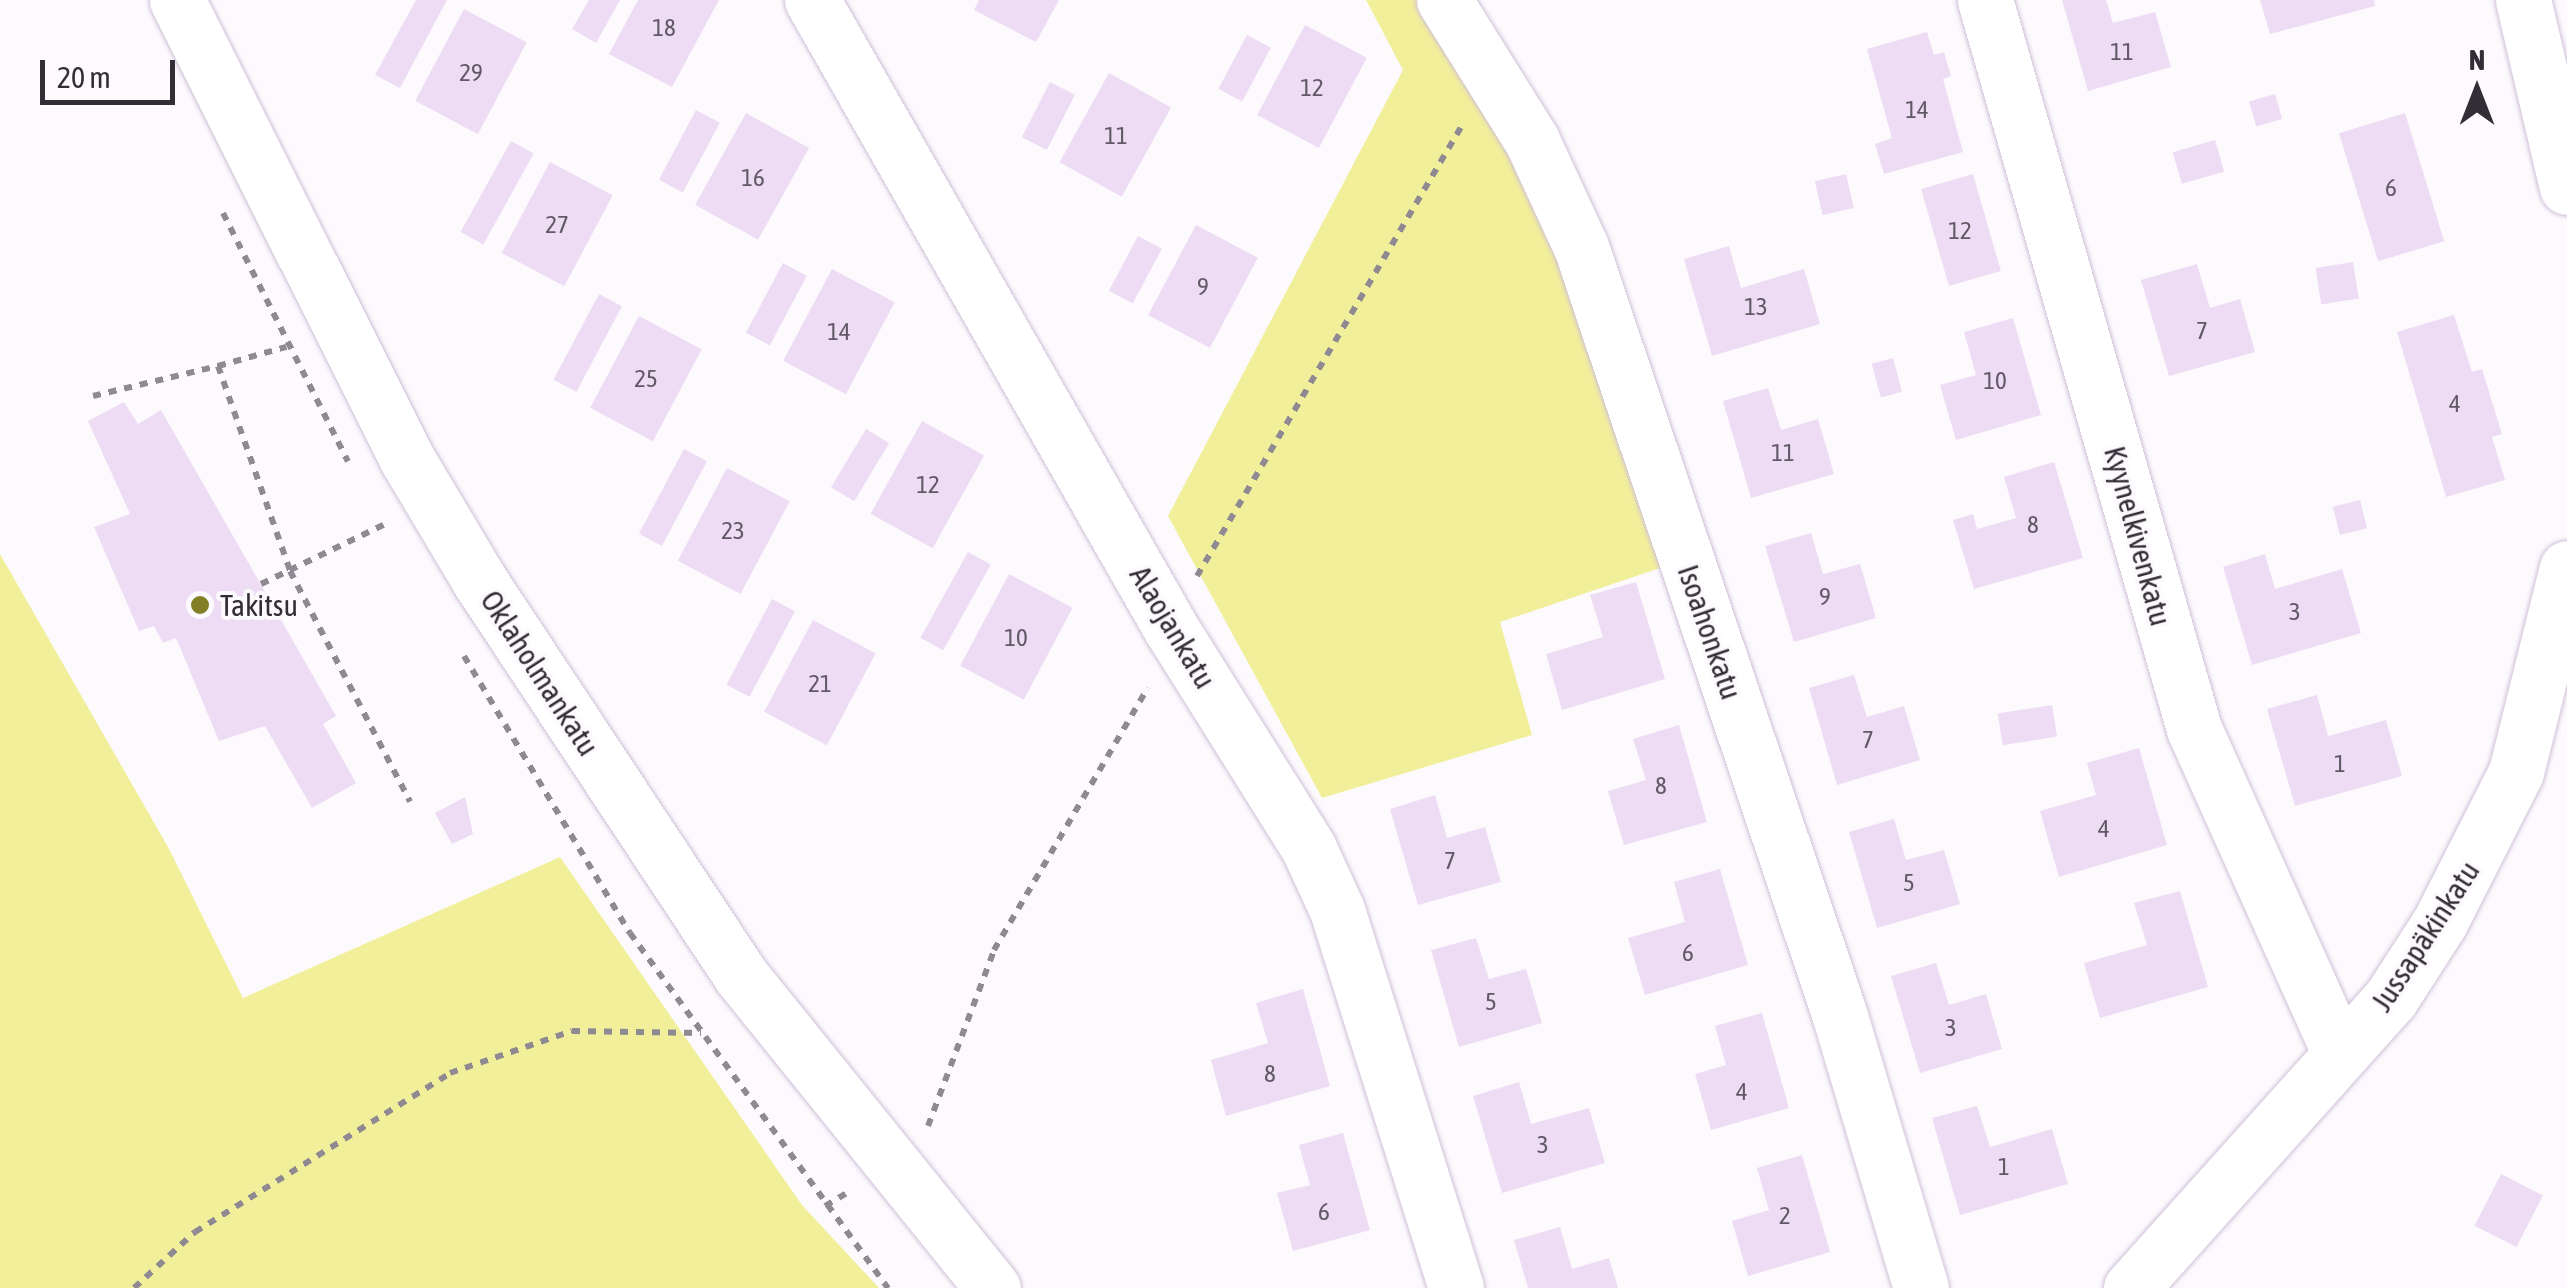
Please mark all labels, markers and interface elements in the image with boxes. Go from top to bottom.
house number: 18 [652,12,676,42]
house number: 11 [2110,36,2134,66]
scale bar [45,40,180,102]
north arrow [2427,40,2527,140]
text: N [2469,44,2485,76]
house number: 29 [459,57,483,87]
text: 20 m [57,60,111,94]
house number: 12 [1300,72,1324,102]
house number: 14 [1905,94,1929,124]
house number: 11 [1104,120,1128,150]
house number: 16 [741,162,765,192]
house number: 6 [2385,172,2397,202]
house number: 27 [545,209,569,239]
house number: 12 [1948,215,1972,245]
house number: 9 [1197,271,1209,301]
house number: 13 [1744,291,1768,321]
house number: 7 [2196,315,2208,345]
house number: 14 [827,316,851,346]
house number: 25 [634,363,658,393]
house number: 10 [1983,365,2007,395]
house number: 4 [2449,388,2461,418]
house number: 11 [1771,437,1795,467]
street label: Kyynelkivenkatu [2097,442,2179,630]
house number: 12 [916,469,940,499]
house number: 8 [2027,509,2039,539]
house number: 23 [721,515,745,545]
street label: Alaojankatu [1122,559,1224,695]
street label: Isoahonkatu [1670,560,1750,704]
house number: 9 [1819,581,1831,611]
street label: Oklaholmankatu [473,584,607,762]
place label: Takitsu [220,587,298,623]
marker: Takitsu [189,594,211,616]
house number: 3 [2289,596,2301,626]
house number: 10 [1004,622,1028,652]
house number: 21 [808,668,832,698]
house number: 7 [1862,724,1874,754]
house number: 1 [2334,748,2346,778]
house number: 8 [1655,770,1667,800]
house number: 4 [2098,813,2110,843]
house number: 7 [1444,845,1456,875]
street label: Jussapäkinkatu [2363,854,2487,1018]
house number: 5 [1903,867,1915,897]
house number: 6 [1682,937,1694,967]
house number: 5 [1485,986,1497,1016]
house number: 3 [1945,1012,1957,1042]
house number: 8 [1264,1058,1276,1088]
house number: 4 [1736,1076,1748,1106]
house number: 3 [1537,1129,1549,1159]
house number: 1 [1998,1151,2010,1181]
house number: 6 [1318,1196,1330,1226]
house number: 2 [1779,1200,1791,1230]

